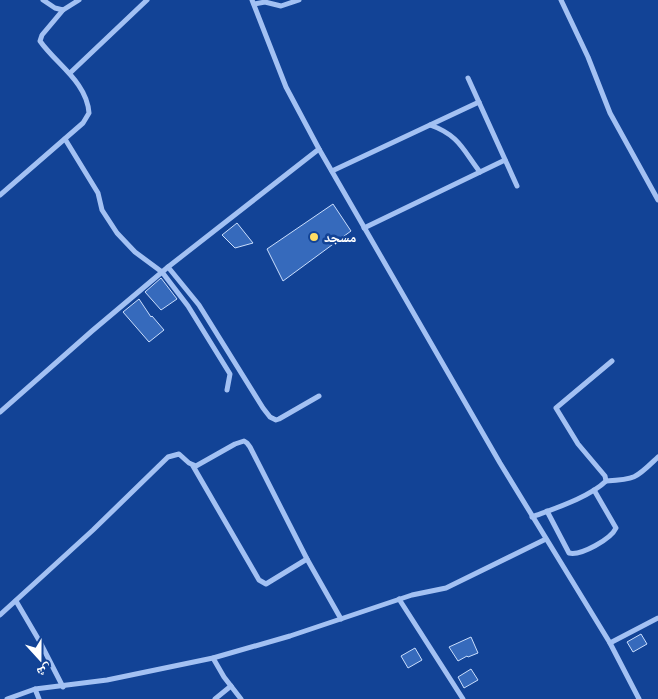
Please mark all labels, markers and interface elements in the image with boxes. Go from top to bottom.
place label: مسجد [324,229,356,245]
marker: مسجد [308,231,320,243]
north arrow [15,634,65,684]
text: ش [34,660,54,681]

